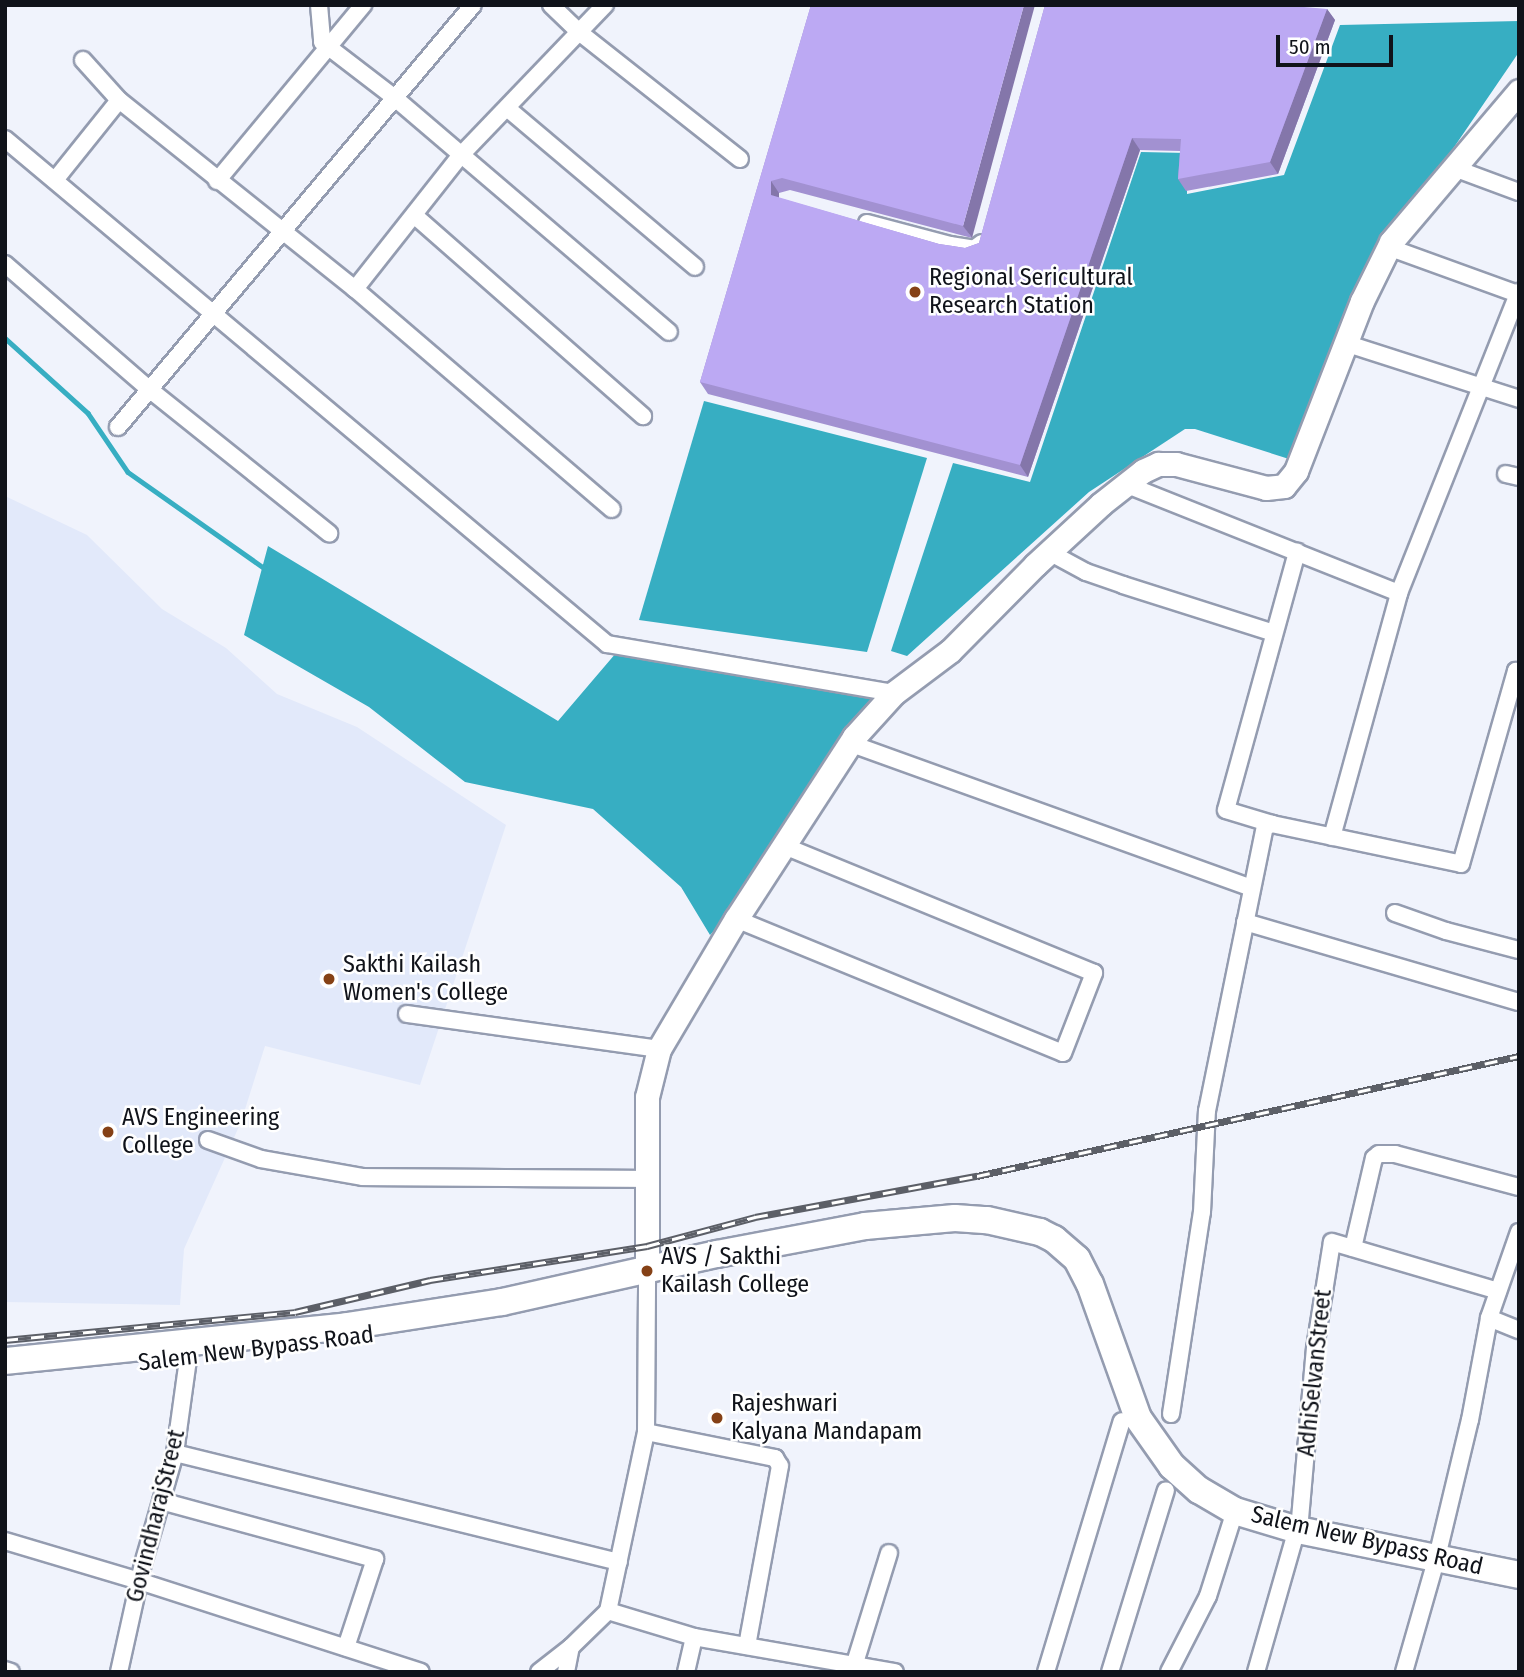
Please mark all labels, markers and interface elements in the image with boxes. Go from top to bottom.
scale bar [1279,21,1396,65]
text: 50 m [1289,34,1331,60]
place label: Regional Sericultural Research Station [929,264,1133,320]
marker: Regional Sericultural Research Station [907,284,923,300]
place label: Sakthi Kailash Women's College [343,951,508,1007]
marker: Sakthi Kailash Women's College [321,971,337,987]
place label: AVS Engineering College [122,1104,279,1160]
marker: AVS Engineering College [100,1124,116,1140]
place label: AVS / Sakthi Kailash College [661,1243,809,1299]
marker: AVS / Sakthi Kailash College [639,1263,655,1279]
street label: AdhiSelvanStreet [1292,1288,1338,1458]
street label: Salem New Bypass Road [137,1320,375,1378]
place label: Rajeshwari Kalyana Mandapam [731,1390,922,1446]
marker: Rajeshwari Kalyana Mandapam [709,1410,725,1426]
street label: GovindharajStreet [121,1427,191,1605]
street label: Salem New Bypass Road [1248,1500,1486,1582]

